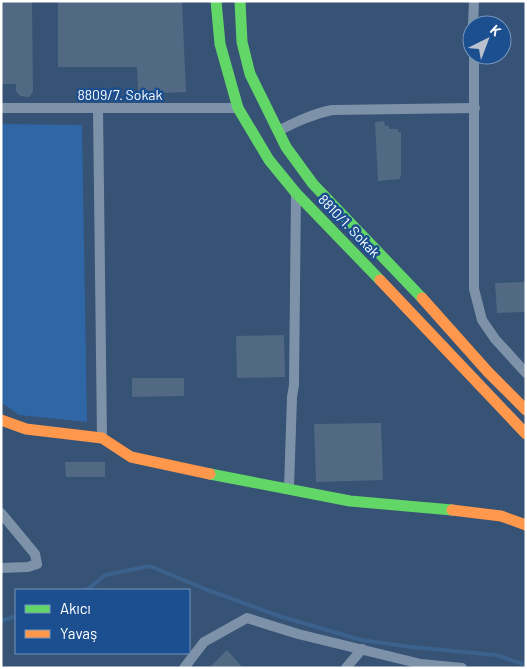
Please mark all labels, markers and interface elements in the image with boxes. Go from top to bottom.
north arrow [462,15,512,65]
text: K [487,21,505,39]
street label: 8809/7. Sokak [78,86,162,103]
street label: 8810/1. Sokak [315,191,384,261]
legend [15,589,190,654]
text: Akıcı [60,599,91,617]
text: Yavaş [60,624,97,642]

